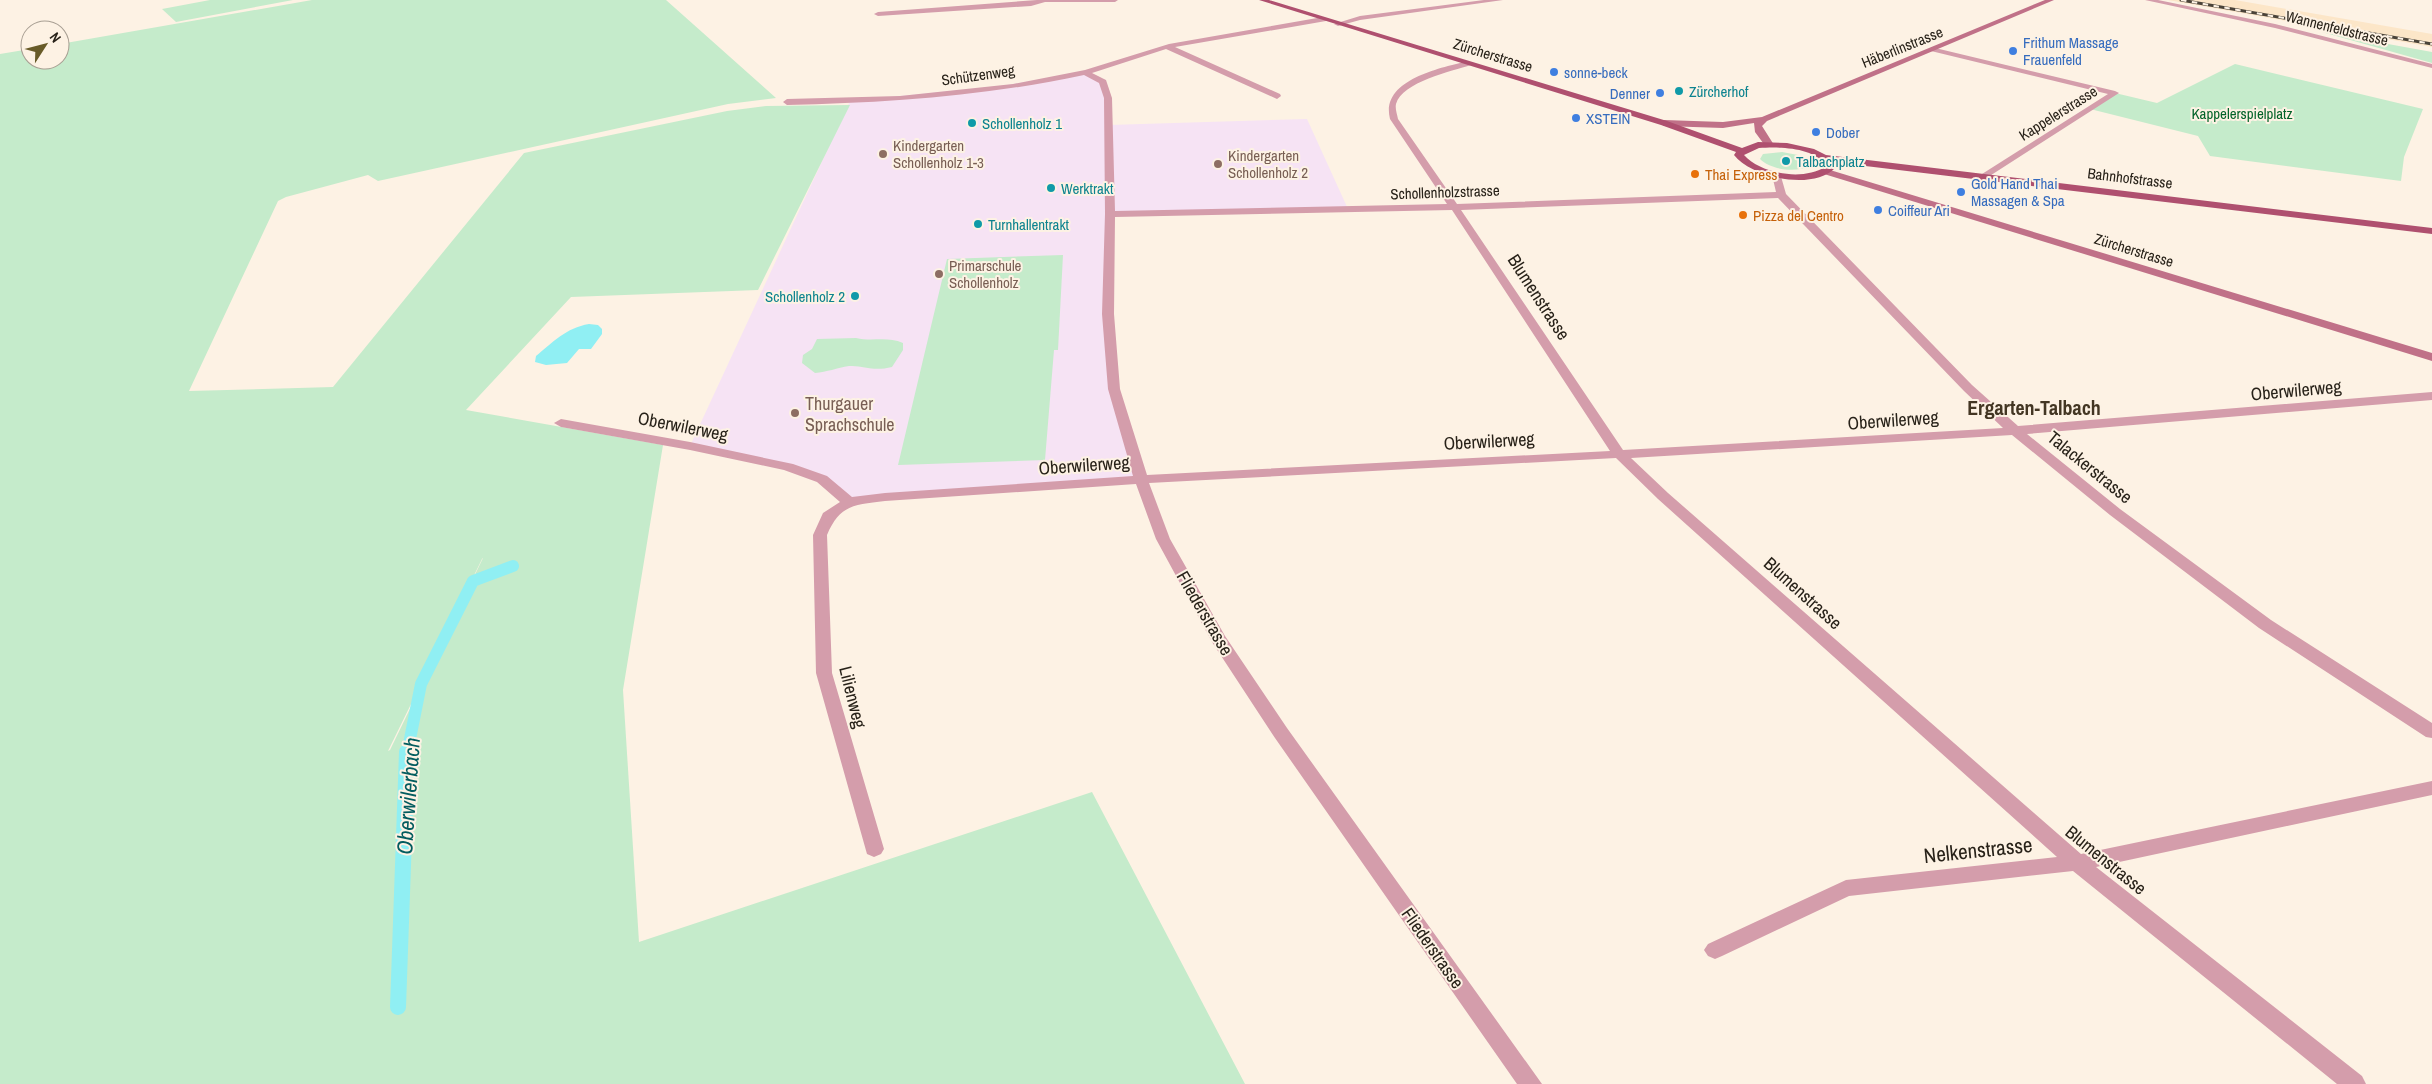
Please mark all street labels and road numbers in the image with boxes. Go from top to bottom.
street label: Wannenfeldstrasse [2284,5,2391,51]
street label: Häberlinstrasse [1858,21,1946,73]
street label: Zürcherstrasse [1451,33,1535,77]
street label: Schützenweg [940,59,1016,91]
street label: Kappelerstrasse [2015,80,2101,145]
street label: Bahnhofstrasse [2086,162,2174,194]
street label: Schollenholzstrasse [1390,180,1500,204]
street label: Zürcherstrasse [2092,228,2176,272]
street label: Blumenstrasse [1502,249,1576,345]
street label: Oberwilerweg [2250,374,2343,406]
street label: Oberwilerweg [1847,404,1940,436]
street label: Oberwilerweg [636,405,731,447]
street label: Talackerstrasse [2042,425,2138,509]
street label: Oberwilerweg [1443,426,1536,456]
street label: Oberwilerweg [1038,449,1131,481]
street label: Blumenstrasse [1758,551,1848,635]
street label: Fliederstrasse [1171,566,1239,660]
street label: Lilienweg [833,663,873,731]
street label: Blumenstrasse [2060,820,2152,900]
street label: Nelkenstrasse [1922,830,2034,870]
street label: Fliederstrasse [1396,903,1470,993]

